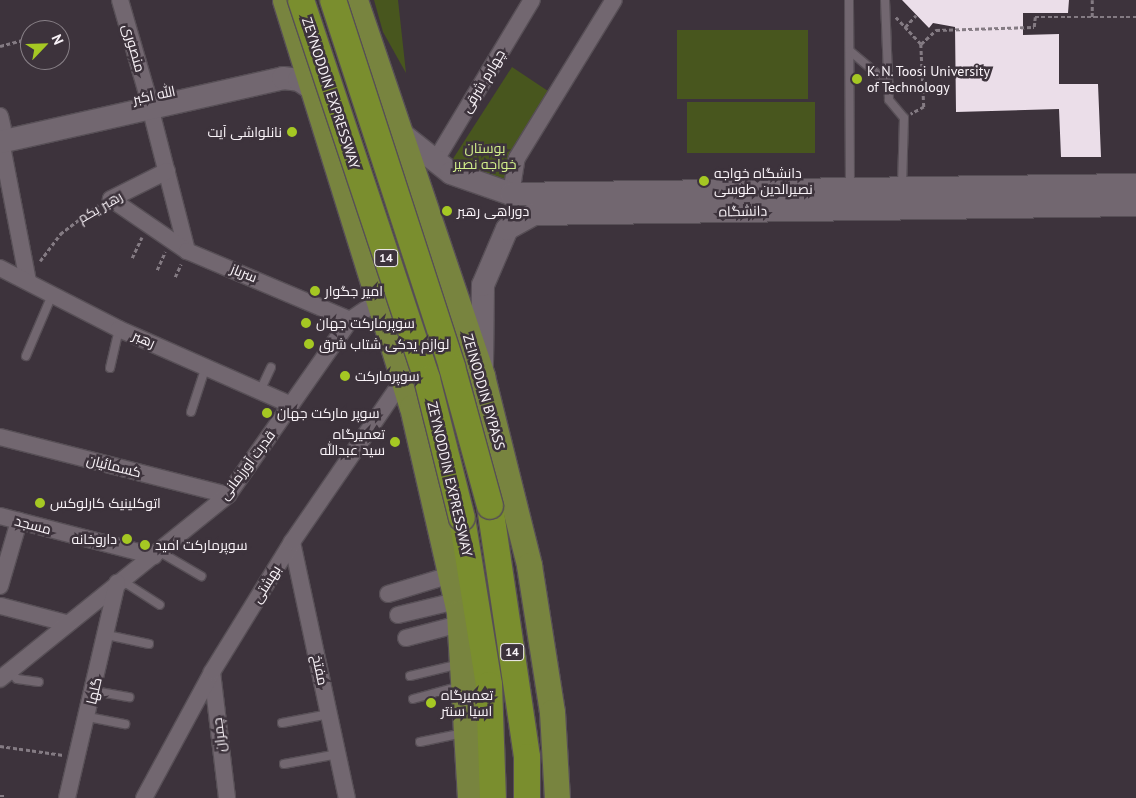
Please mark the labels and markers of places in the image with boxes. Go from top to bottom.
place label: K. N. Toosi University of Technology [867,63,993,95]
marker: K. N. Toosi University of Technology [851,73,863,85]
place label: نانلواشی آیت [208,124,282,140]
marker: نانلواشی آیت [286,126,298,138]
place label: دانشگاه خواجه نصیرالدین طوسی [714,165,813,198]
marker: دانشگاه خواجه نصیرالدین طوسی [698,175,710,187]
place label: دوراهی رهبر [457,203,529,219]
marker: دوراهی رهبر [441,205,453,217]
place label: امیر جگوار [325,283,383,299]
marker: امیر جگوار [309,285,321,297]
place label: سوپرمارکت جهان [316,315,415,331]
marker: سوپرمارکت جهان [300,317,312,329]
place label: لوازم یدکی شتاب شرق [319,336,449,352]
marker: لوازم یدکی شتاب شرق [303,338,315,350]
place label: سوپرمارکت [355,368,420,384]
marker: سوپرمارکت [339,370,351,382]
place label: سوپر مارکت جهان [277,405,380,421]
marker: سوپر مارکت جهان [261,407,273,419]
place label: تعمیرگاه سید عبدالله [320,426,385,458]
marker: تعمیرگاه سید عبدالله [389,436,401,448]
place label: اتوکلینیک کارلوکس [50,495,161,511]
marker: اتوکلینیک کارلوکس [34,497,46,509]
place label: داروخانه [71,531,117,547]
marker: داروخانه [121,533,133,545]
place label: سوپرمارکت امید [155,537,248,553]
marker: سوپرمارکت امید [139,539,151,551]
place label: تعمیرگاه اسیا سنتر [441,687,493,720]
marker: تعمیرگاه اسیا سنتر [425,697,437,709]

